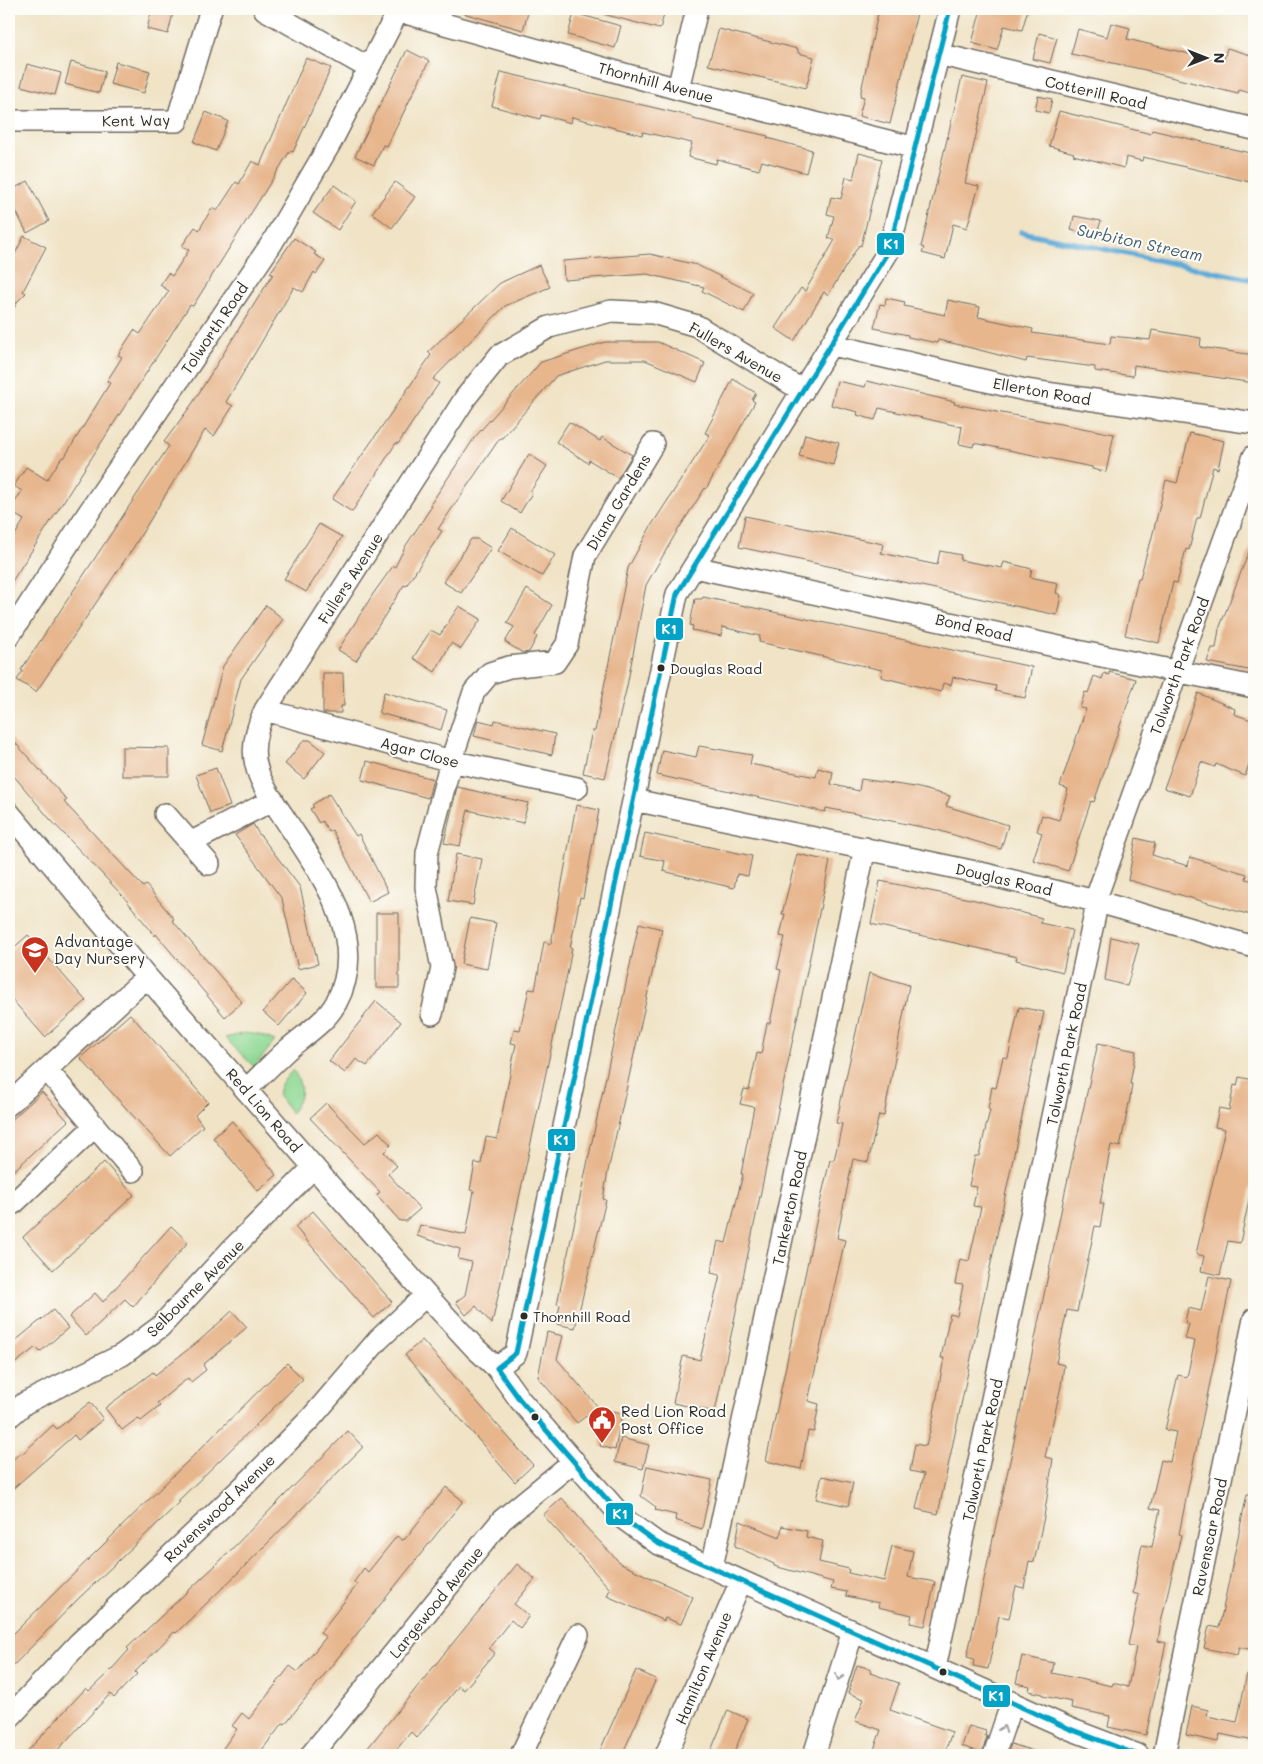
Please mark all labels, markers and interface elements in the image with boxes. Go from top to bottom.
north arrow [1180,32,1230,82]
text: N [1210,53,1229,63]
street label: Thornhill Avenue [596,57,716,107]
street label: Cotterill Road [1043,71,1149,113]
street label: Kent Way [102,109,171,131]
water label: Surbiton Stream [1075,218,1205,266]
line badge: K1 [876,232,905,256]
text: K1 [883,234,899,253]
street label: Tolworth Road [176,278,252,378]
street label: Fullers Avenue [686,317,786,387]
street label: Ellerton Road [992,373,1092,409]
street label: Diana Gardens [581,450,655,554]
street label: Fullers Avenue [313,529,387,627]
street label: Tolworth Park Road [1145,594,1213,738]
street label: Bond Road [934,608,1014,646]
line badge: K1 [655,617,684,641]
text: K1 [661,619,677,638]
place label: Douglas Road [670,659,762,678]
marker: Douglas Road [656,663,666,673]
street label: Agar Close [378,732,462,772]
street label: Douglas Road [954,858,1054,900]
place label: Advantage Day Nursery [54,931,145,968]
school or university icon: Advantage Day Nursery [20,935,50,974]
street label: Tolworth Park Road [1041,981,1091,1127]
street label: Red Lion Road [222,1064,306,1156]
line badge: K1 [547,1128,576,1152]
text: K1 [553,1130,569,1149]
street label: Tankerton Road [767,1149,811,1267]
street label: Selbourne Avenue [142,1235,248,1341]
place label: Thornhill Road [533,1307,630,1326]
marker: Thornhill Road [519,1311,529,1321]
street label: Tolworth Park Road [957,1377,1007,1523]
place label: Red Lion Road Post Office [621,1401,726,1438]
public building icon: Red Lion Road Post Office [587,1405,617,1444]
unlabelled marker [530,1412,540,1422]
street label: Ravenswood Avenue [159,1450,279,1566]
street label: Ravenscar Road [1187,1476,1231,1598]
line badge: K1 [605,1502,634,1526]
text: K1 [612,1504,628,1523]
street label: Largewood Avenue [385,1542,487,1662]
street label: Hamilton Avenue [670,1608,736,1728]
unlabelled marker [938,1667,948,1677]
one-way arrow [834,1673,844,1681]
line badge: K1 [982,1684,1011,1708]
text: K1 [988,1686,1004,1705]
one-way arrow [997,1725,1007,1733]

